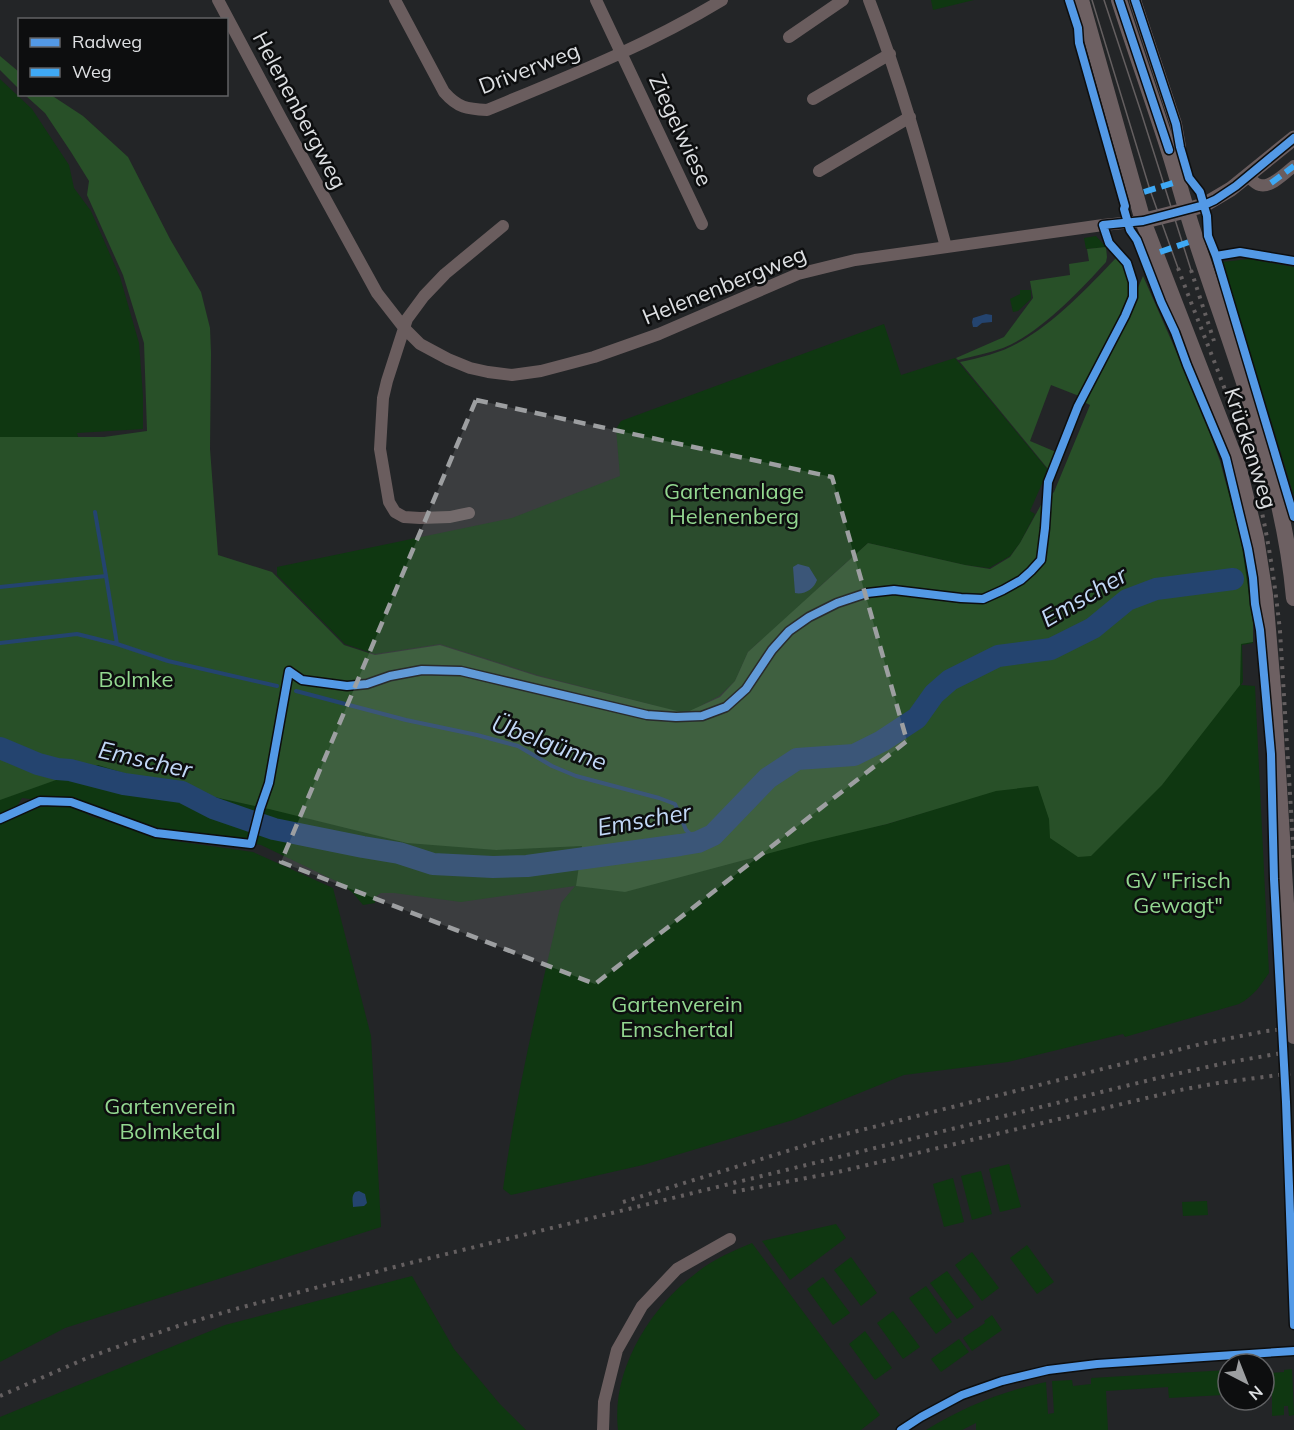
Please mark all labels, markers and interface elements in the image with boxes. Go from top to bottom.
legend [18,18,228,96]
street label: Helenenbergweg [247,27,353,193]
text: Radweg [72,30,142,53]
street label: Driverweg [475,36,583,100]
text: Weg [72,60,112,83]
street label: Ziegelwiese [643,70,719,190]
street label: Helenenbergweg [638,239,810,331]
street label: Krückenweg [1218,384,1284,512]
park label: Gartenanlage Helenenberg [664,477,804,530]
water label: Emscher [1035,559,1133,633]
park label: Bolmke [98,665,174,693]
water label: Übelgünne [488,707,611,777]
water label: Emscher [96,734,196,785]
water label: Emscher [595,796,694,842]
park label: GV "Frisch Gewagt" [1125,866,1231,919]
park label: Gartenverein Emschertal [611,990,743,1043]
park label: Gartenverein Bolmketal [104,1092,236,1145]
north arrow [1216,1352,1276,1412]
text: N [1245,1382,1267,1405]

